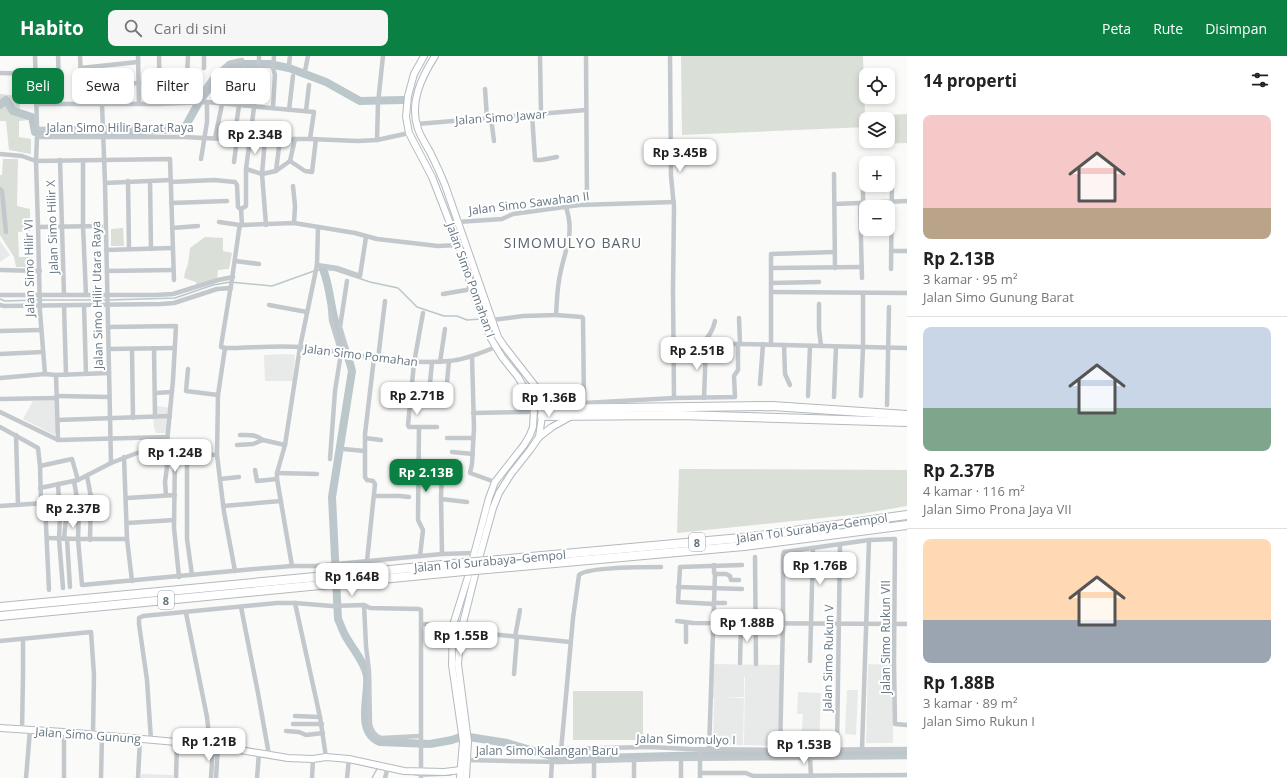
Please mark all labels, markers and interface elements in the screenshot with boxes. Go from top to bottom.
search box [108,10,388,46]
text: Habito [20,15,84,41]
icon: search [122,17,144,39]
text: Cari di sini [154,18,226,38]
text: Peta [1102,19,1131,38]
text: Rute [1153,19,1183,38]
text: Disimpan [1205,19,1267,38]
chip: Beli [12,68,64,104]
chip: Sewa [72,68,134,104]
chip: Filter [142,68,203,104]
chip: Baru [211,68,270,104]
map controls [859,68,895,236]
button: locate [859,68,895,104]
text: 14 properti [923,69,1017,92]
icon: filters [1249,69,1271,91]
street label: Jalan Simo Jawar [454,105,548,129]
button: layers [859,112,895,148]
street label: Jalan Simo Hilir Barat Raya [45,119,194,136]
pin: Rp 2.34B [214,121,296,155]
text: Rp 2.34B [228,125,282,143]
pin: Rp 3.45B [639,139,721,173]
icon: home [1061,141,1133,213]
text: Rp 3.45B [653,143,707,161]
button: + [859,156,895,192]
street label: Jalan Simo Hilir X [42,180,62,275]
street label: Jalan Simo Sawahan II [467,187,590,219]
button: − [859,200,895,236]
street label: Jalan Simo Hilir VI [20,219,38,318]
street label: Jalan Simo Pomahan I [442,219,500,340]
street label: Jalan Simo Hilir Utara Raya [87,221,107,370]
district label: SIMOMULYO BARU [504,233,642,252]
text: Rp 2.13B [923,247,995,270]
text: 3 kamar · 95 m² [923,270,1017,288]
text: Jalan Simo Gunung Barat [923,288,1074,306]
pin: Rp 2.51B [656,337,738,371]
street label: Jalan Simo Pomahan [302,339,419,370]
text: Rp 2.51B [670,341,724,359]
icon: home [1061,353,1133,425]
pin: Rp 2.71B [376,382,458,416]
pin: Rp 1.36B [508,384,590,418]
text: Rp 2.71B [390,386,444,404]
text: Rp 1.36B [522,388,576,406]
pin: Rp 1.24B [134,439,216,473]
text: Rp 1.24B [148,443,202,461]
pin: Rp 2.13B [385,459,467,493]
text: Rp 2.37B [923,459,995,482]
text: Rp 2.13B [399,463,453,481]
text: 4 kamar · 116 m² [923,482,1025,500]
pin: Rp 2.37B [32,495,114,529]
text: Rp 2.37B [46,499,100,517]
text: Jalan Simo Prona Jaya VII [923,500,1072,518]
street label: Jalan Tol Surabaya–Gempol [734,509,889,547]
road number: 8 [689,533,705,551]
street label: Jalan Tol Surabaya–Gempol [412,546,567,576]
pin: Rp 1.76B [779,552,861,586]
text: Rp 1.76B [793,556,847,574]
pin: Rp 1.64B [311,563,393,597]
icon: home [1061,565,1133,637]
text: Rp 1.64B [325,567,379,585]
street label: Jalan Simo Rukun VII [877,580,894,695]
road number: 8 [158,591,174,609]
street label: Jalan Simo Rukun V [819,603,837,713]
pin: Rp 1.88B [706,609,788,643]
text: Rp 1.88B [720,613,774,631]
pin: Rp 1.55B [420,622,502,656]
text: Rp 1.55B [434,626,488,644]
text: Rp 1.88B [923,671,995,694]
text: 3 kamar · 89 m² [923,694,1017,712]
text: Jalan Simo Rukun I [923,712,1035,730]
street label: Jalan Simo Gunung [34,723,142,747]
pin: Rp 1.21B [168,728,250,762]
street label: Jalan Simomulyo I [635,730,736,748]
pin: Rp 1.53B [763,731,845,765]
text: Rp 1.21B [182,732,236,750]
text: Rp 1.53B [777,735,831,753]
street label: Jalan Simo Kalangan Baru [475,742,618,759]

